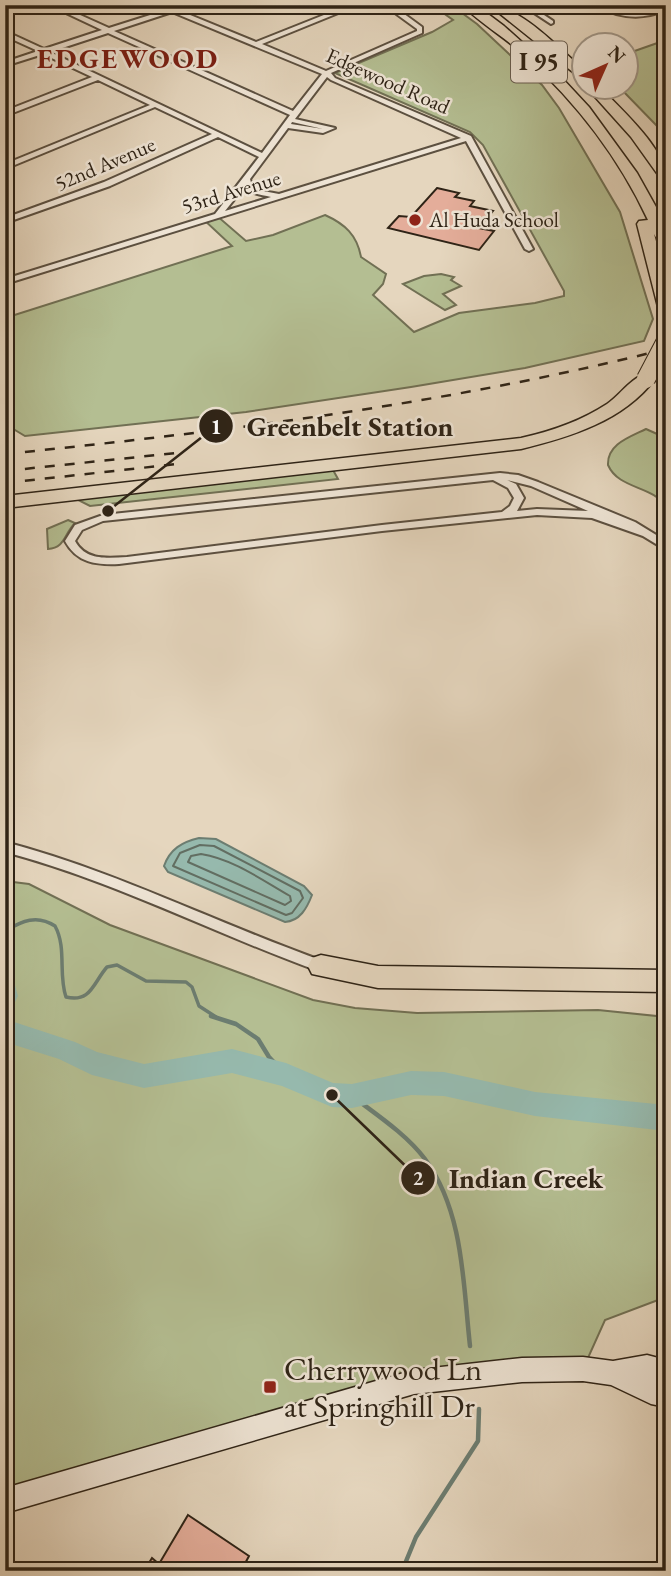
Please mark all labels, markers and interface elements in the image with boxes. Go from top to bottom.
north arrow [570,32,640,102]
district label: EDGEWOOD [37,40,219,76]
text: N [602,40,631,69]
street label: Edgewood Road [322,41,455,120]
road number: I 95 [511,42,567,82]
street label: 52nd Avenue [51,130,159,197]
street label: 53rd Avenue [178,164,284,219]
place label: Al Huda School [428,206,559,233]
marker: Al Huda School [407,212,423,228]
callout: Greenbelt Station [198,402,468,451]
text: Greenbelt Station [247,408,453,444]
text: 1 [210,413,222,440]
callout: Indian Creek [400,1153,617,1202]
text: Indian Creek [449,1160,604,1196]
text: 2 [412,1164,424,1191]
place label: Cherrywood Ln at Springhill Dr [284,1348,482,1427]
marker: Cherrywood Ln at Springhill Dr [262,1379,278,1395]

